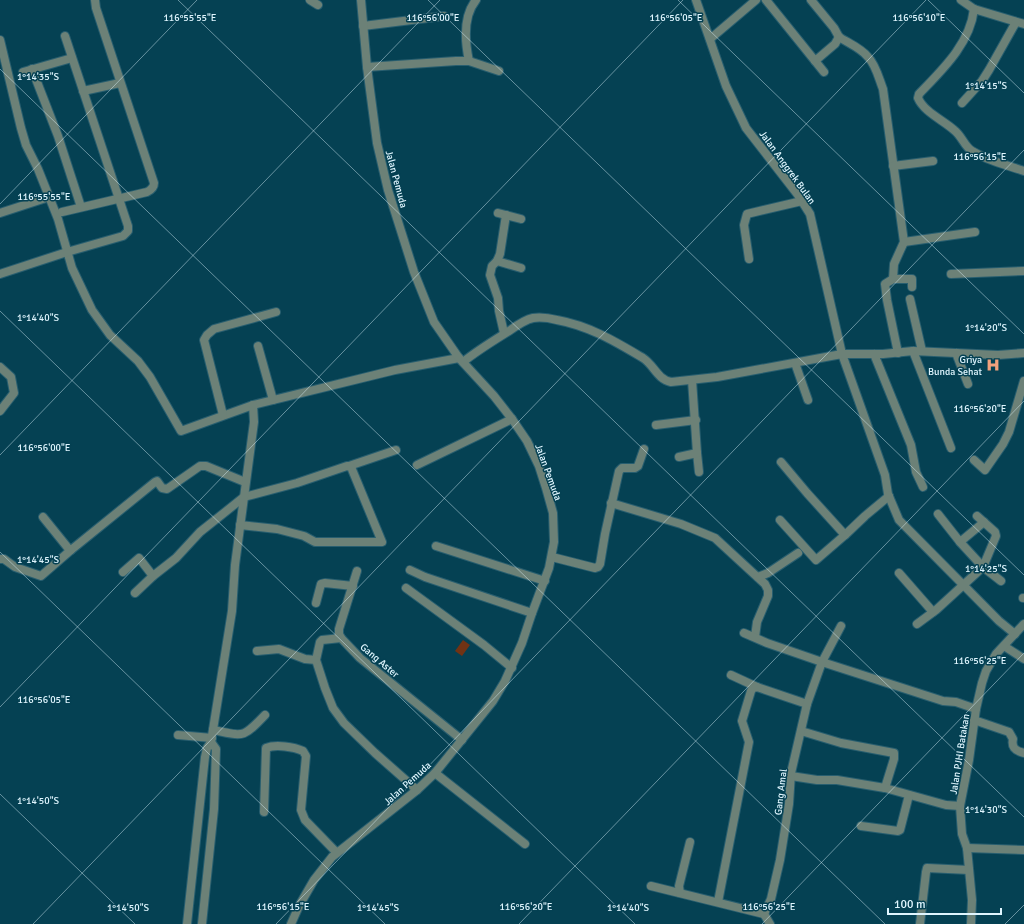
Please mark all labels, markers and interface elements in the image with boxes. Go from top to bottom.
text: 116°55'55"E [163,12,217,24]
text: 116°56'00"E [406,12,460,24]
text: 116°56'05"E [649,12,703,24]
text: 116°56'10"E [892,12,946,24]
text: 1°14'35"S [17,71,60,83]
text: 1°14'15"S [965,80,1008,92]
street label: Jalan Anggrek Bulan [757,129,818,207]
street label: Jalan Pemuda [383,149,409,209]
text: 116°56'15"E [953,151,1007,163]
text: 116°55'55"E [17,191,71,203]
text: 1°14'40"S [17,312,60,324]
text: 1°14'20"S [965,322,1008,334]
place label: Griya Bunda Sehat [928,354,982,378]
hospital icon: Griya Bunda Sehat [985,357,1001,373]
text: 116°56'20"E [953,403,1007,415]
text: 116°56'00"E [17,442,71,454]
street label: Jalan Pemuda [532,442,564,502]
text: 1°14'45"S [17,554,60,566]
text: 1°14'25"S [965,563,1008,575]
street label: Gang Aster [357,641,401,681]
text: 116°56'25"E [953,655,1007,667]
text: 116°56'05"E [17,694,71,706]
street label: Jalan PJHI Batakan [948,713,972,795]
street label: Jalan Pemuda [382,759,434,808]
street label: Gang Amal [772,768,790,816]
text: 1°14'50"S [17,795,60,807]
text: 1°14'30"S [965,804,1008,816]
scale bar [888,890,1001,916]
text: 100 m [894,897,926,912]
text: 116°56'15"E [256,901,310,913]
text: 116°56'20"E [499,901,553,913]
text: 116°56'25"E [742,901,796,913]
text: 1°14'50"S [107,902,150,914]
text: 1°14'45"S [357,902,400,914]
text: 1°14'40"S [607,902,650,914]

